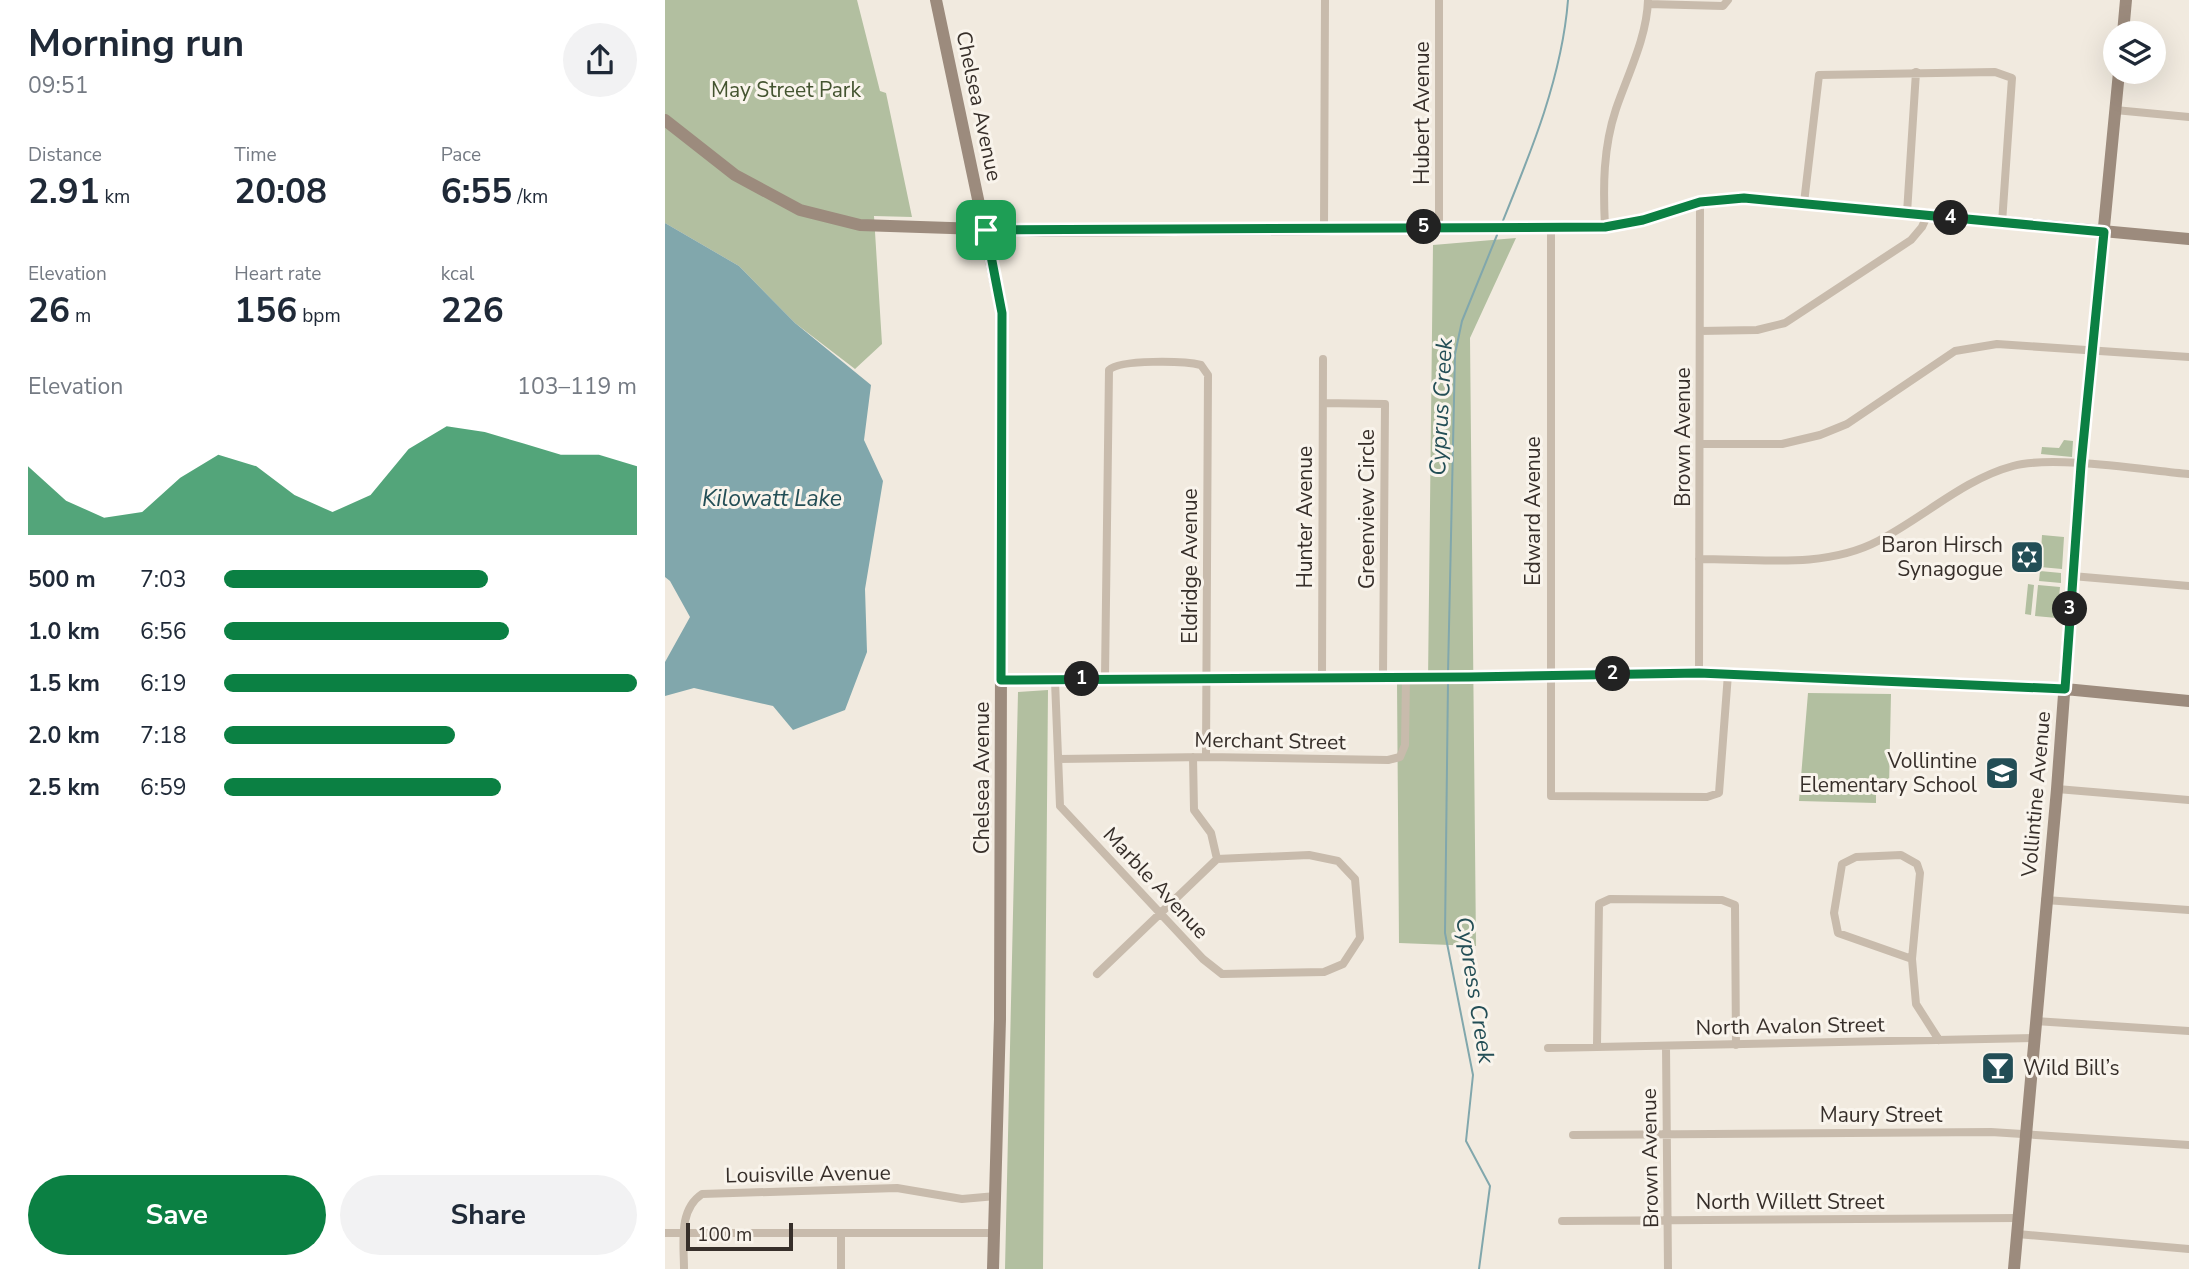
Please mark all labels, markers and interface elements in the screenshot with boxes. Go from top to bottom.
text: Morning run [28,18,244,69]
map controls [2103,21,2166,84]
button: layers [2103,21,2166,84]
button: share [563,23,637,97]
street label: Chelsea Avenue [949,28,1009,184]
street label: Hubert Avenue [1408,41,1436,185]
text: 09:51 [28,70,88,101]
park label: May Street Park [711,76,861,104]
text: Distance [28,142,102,168]
text: Time [234,142,277,168]
text: Pace [441,142,481,168]
text: 2.91 [28,168,100,215]
text: 20:08 [234,168,327,215]
text: 6:55 [441,168,512,215]
text: km [100,184,130,210]
text: /km [512,184,548,210]
pin [956,200,1016,260]
pin: 4 [1933,200,1969,235]
text: 4 [1945,204,1956,230]
pin: 5 [1407,210,1441,244]
icon: arrive [967,211,1005,249]
text: 5 [1418,213,1429,239]
text: Elevation [28,261,107,287]
text: Heart rate [234,261,321,287]
text: kcal [441,261,474,287]
text: 26 [28,287,70,334]
text: 156 [234,287,297,334]
text: 226 [441,287,504,334]
text: m [70,303,91,329]
text: bpm [297,303,341,329]
water label: Cyprus Creek [1422,337,1460,477]
street label: Brown Avenue [1669,367,1697,507]
text: Elevation [28,371,123,402]
text: 103–119 m [517,371,637,402]
street label: Greenview Circle [1353,429,1381,589]
street label: Edward Avenue [1519,436,1547,586]
street label: Hunter Avenue [1291,446,1319,588]
water label: Kilowatt Lake [702,483,842,514]
street label: Eldridge Avenue [1176,488,1204,644]
place label: Baron Hirsch Synagogue [1881,531,2003,583]
synagogue icon: Baron Hirsch Synagogue [2008,538,2046,576]
text: 500 m [28,564,96,595]
text: 7:03 [140,564,187,595]
pin: 3 [2053,592,2087,626]
text: 3 [2064,595,2075,621]
text: 1.0 km [28,616,100,647]
text: 6:56 [140,616,187,647]
pin: 2 [1595,656,1630,692]
text: 2 [1607,660,1618,686]
pin: 1 [1065,662,1099,696]
text: 1 [1076,665,1087,691]
text: 1.5 km [28,668,100,699]
text: 6:19 [140,668,187,699]
street label: Chelsea Avenue [968,702,996,854]
street label: Vollintine Avenue [2015,710,2057,879]
text: 2.0 km [28,720,100,751]
text: 7:18 [140,720,187,751]
street label: Merchant Street [1194,726,1347,756]
place label: Vollintine Elementary School [1799,747,1978,799]
school or university icon: Vollintine Elementary School [1983,754,2021,792]
text: 2.5 km [28,772,100,803]
text: 6:59 [140,772,187,803]
street label: Marble Avenue [1097,821,1215,945]
water label: Cypress Creek [1448,914,1502,1066]
street label: North Avalon Street [1695,1010,1885,1042]
bar icon: Wild Bill’s [1979,1049,2017,1087]
place label: Wild Bill’s [2023,1054,2120,1082]
street label: Brown Avenue [1635,1088,1665,1228]
street label: Maury Street [1820,1101,1943,1129]
street label: Louisville Avenue [725,1159,891,1189]
button: Save [28,1175,326,1255]
button: Share [340,1175,637,1255]
street label: North Willett Street [1696,1188,1885,1216]
scale bar [686,1220,793,1252]
text: 100 m [697,1222,752,1248]

